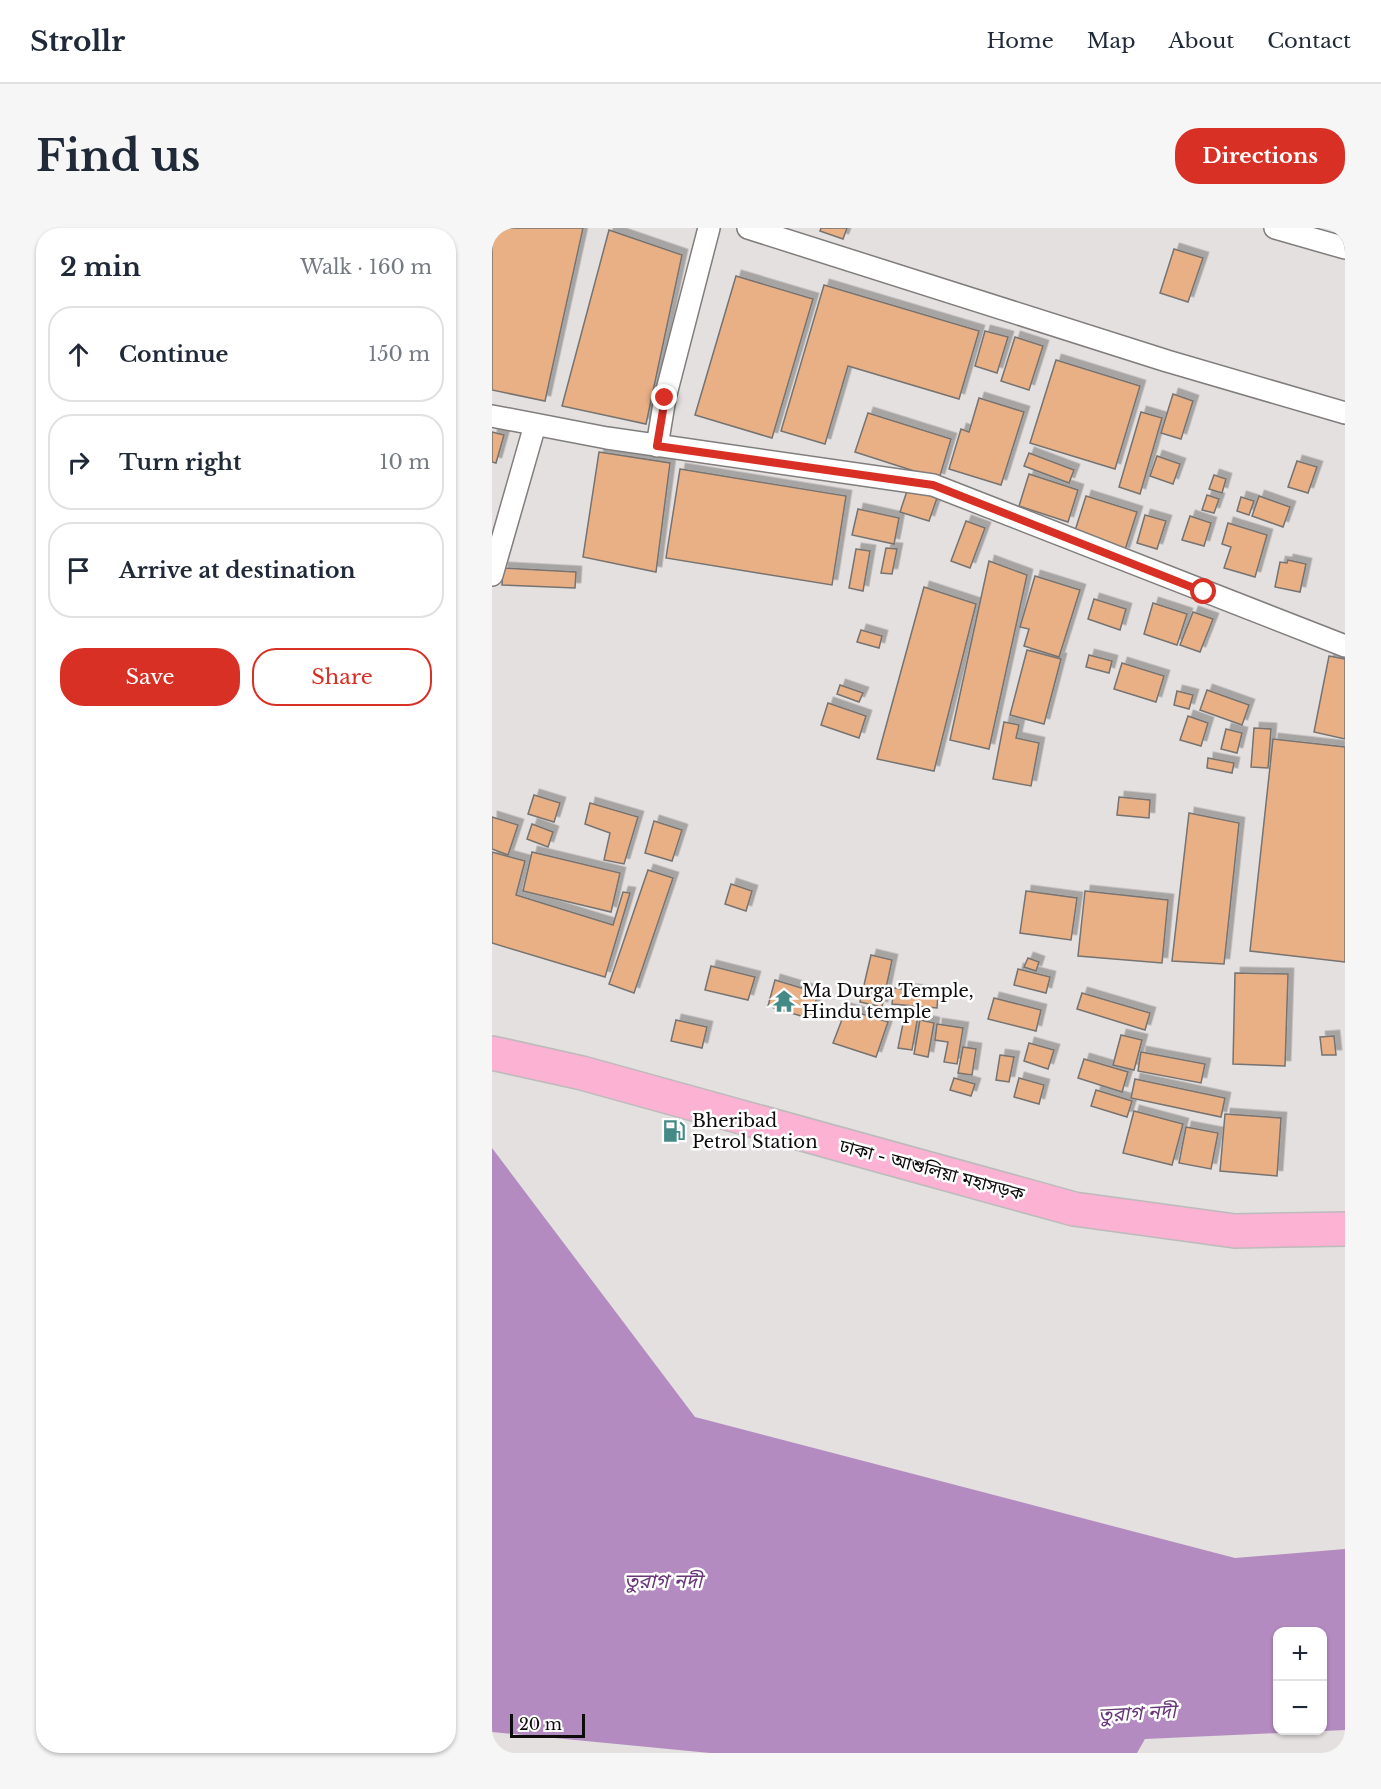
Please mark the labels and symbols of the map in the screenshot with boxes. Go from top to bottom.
route end [651,384,677,410]
route start [1190,578,1216,604]
place label: Ma Durga Temple, Hindu temple [802,980,974,1023]
temple icon: Ma Durga Temple, Hindu temple [771,988,797,1014]
place label: Bheribad Petrol Station [692,1110,818,1153]
fuel station icon: Bheribad Petrol Station [661,1118,687,1144]
street label: ঢাকা - আশুলিয়া মহাসড়ক [836,1134,1027,1205]
water label: তুরাগ নদী [624,1569,706,1593]
water label: তুরাগ নদী [1097,1699,1180,1727]
scale bar [510,1711,585,1738]

